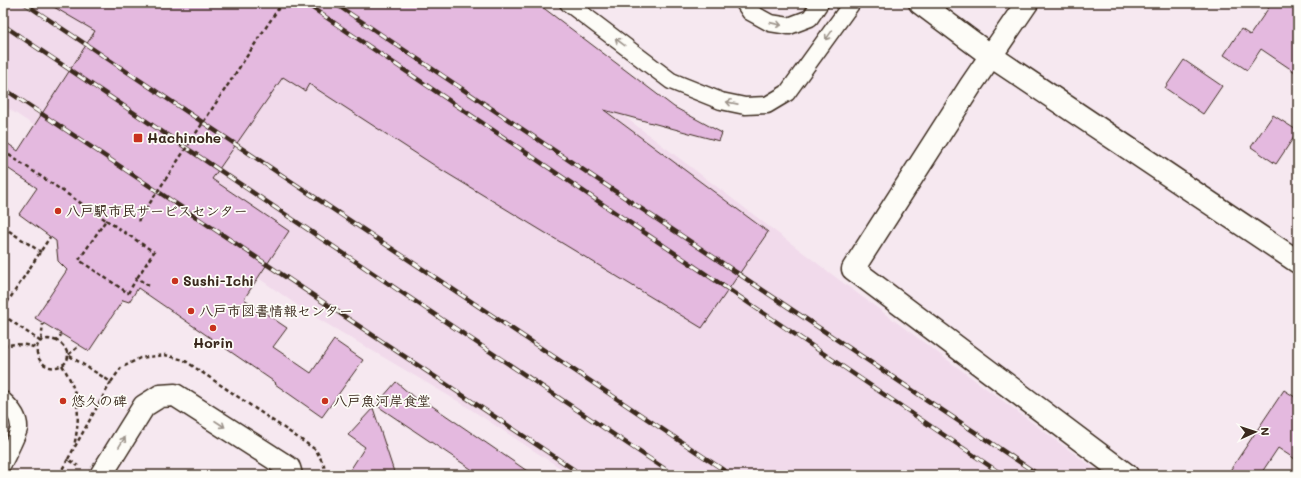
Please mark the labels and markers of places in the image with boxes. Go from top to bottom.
place label: Hachinohe [147,128,221,147]
marker: Hachinohe [132,132,144,144]
place label: 八戸駅市民サービスセンター [66,201,248,220]
marker: 八戸駅市民サービスセンター [53,206,63,216]
place label: Sushi-Ichi [183,271,254,290]
marker: Sushi-Ichi [170,276,180,286]
place label: 八戸市図書情報センター [199,301,353,320]
marker: 八戸市図書情報センター [186,306,196,316]
marker: Horin [208,323,218,333]
place label: Horin [193,333,233,352]
place label: 悠久の碑 [71,391,127,410]
place label: 八戸魚河岸食堂 [333,391,431,410]
marker: 悠久の碑 [58,396,68,406]
marker: 八戸魚河岸食堂 [320,396,330,406]

